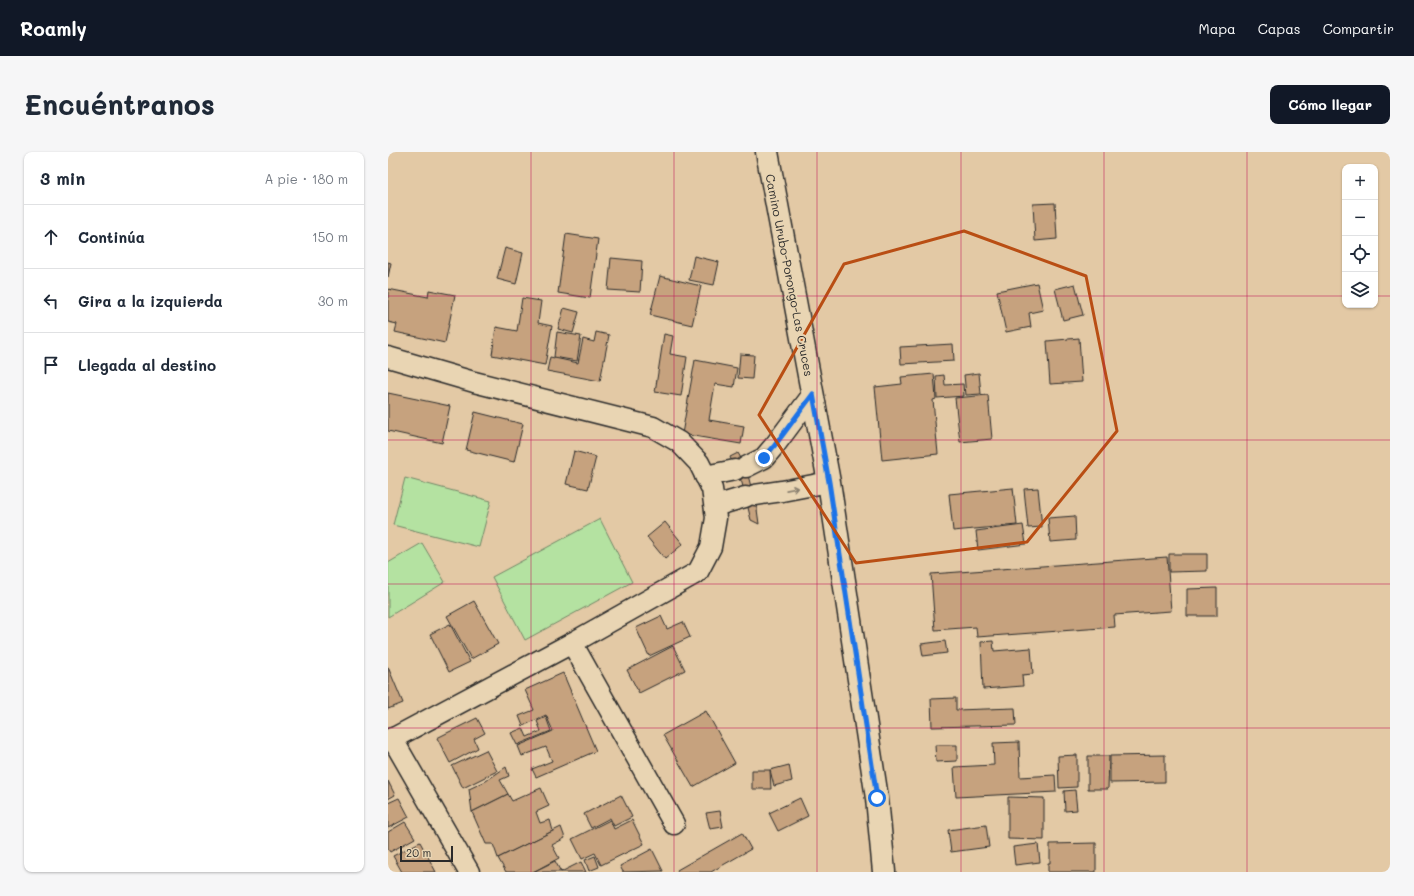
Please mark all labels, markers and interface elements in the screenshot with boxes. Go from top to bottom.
text: Roamly [20,16,87,41]
text: Mapa [1199,19,1236,38]
text: Capas [1258,19,1301,38]
text: Compartir [1323,19,1394,38]
button: Cómo llegar [1270,85,1390,124]
text: Encuéntranos [24,86,215,122]
map controls [1342,164,1378,308]
button: + [1342,164,1378,200]
text: 3 min [40,167,85,189]
text: A pie · 180 m [265,170,348,187]
street label: Camino Urubo-Porongo-Las Cruces [763,173,817,378]
button: − [1342,200,1378,236]
icon: ahead [40,226,62,248]
text: Continúa [78,227,145,247]
text: 150 m [312,228,348,245]
button: locate [1342,236,1378,272]
button: layers [1342,272,1378,308]
icon: left [40,290,62,312]
text: Gira a la izquierda [78,291,223,311]
text: 30 m [318,292,348,309]
icon: arrive [40,354,62,376]
text: Llegada al destino [78,355,216,375]
route end [755,449,773,467]
one-way arrow [785,485,798,493]
route start [868,789,886,807]
scale bar [400,844,453,863]
text: 20 m [406,845,431,860]

